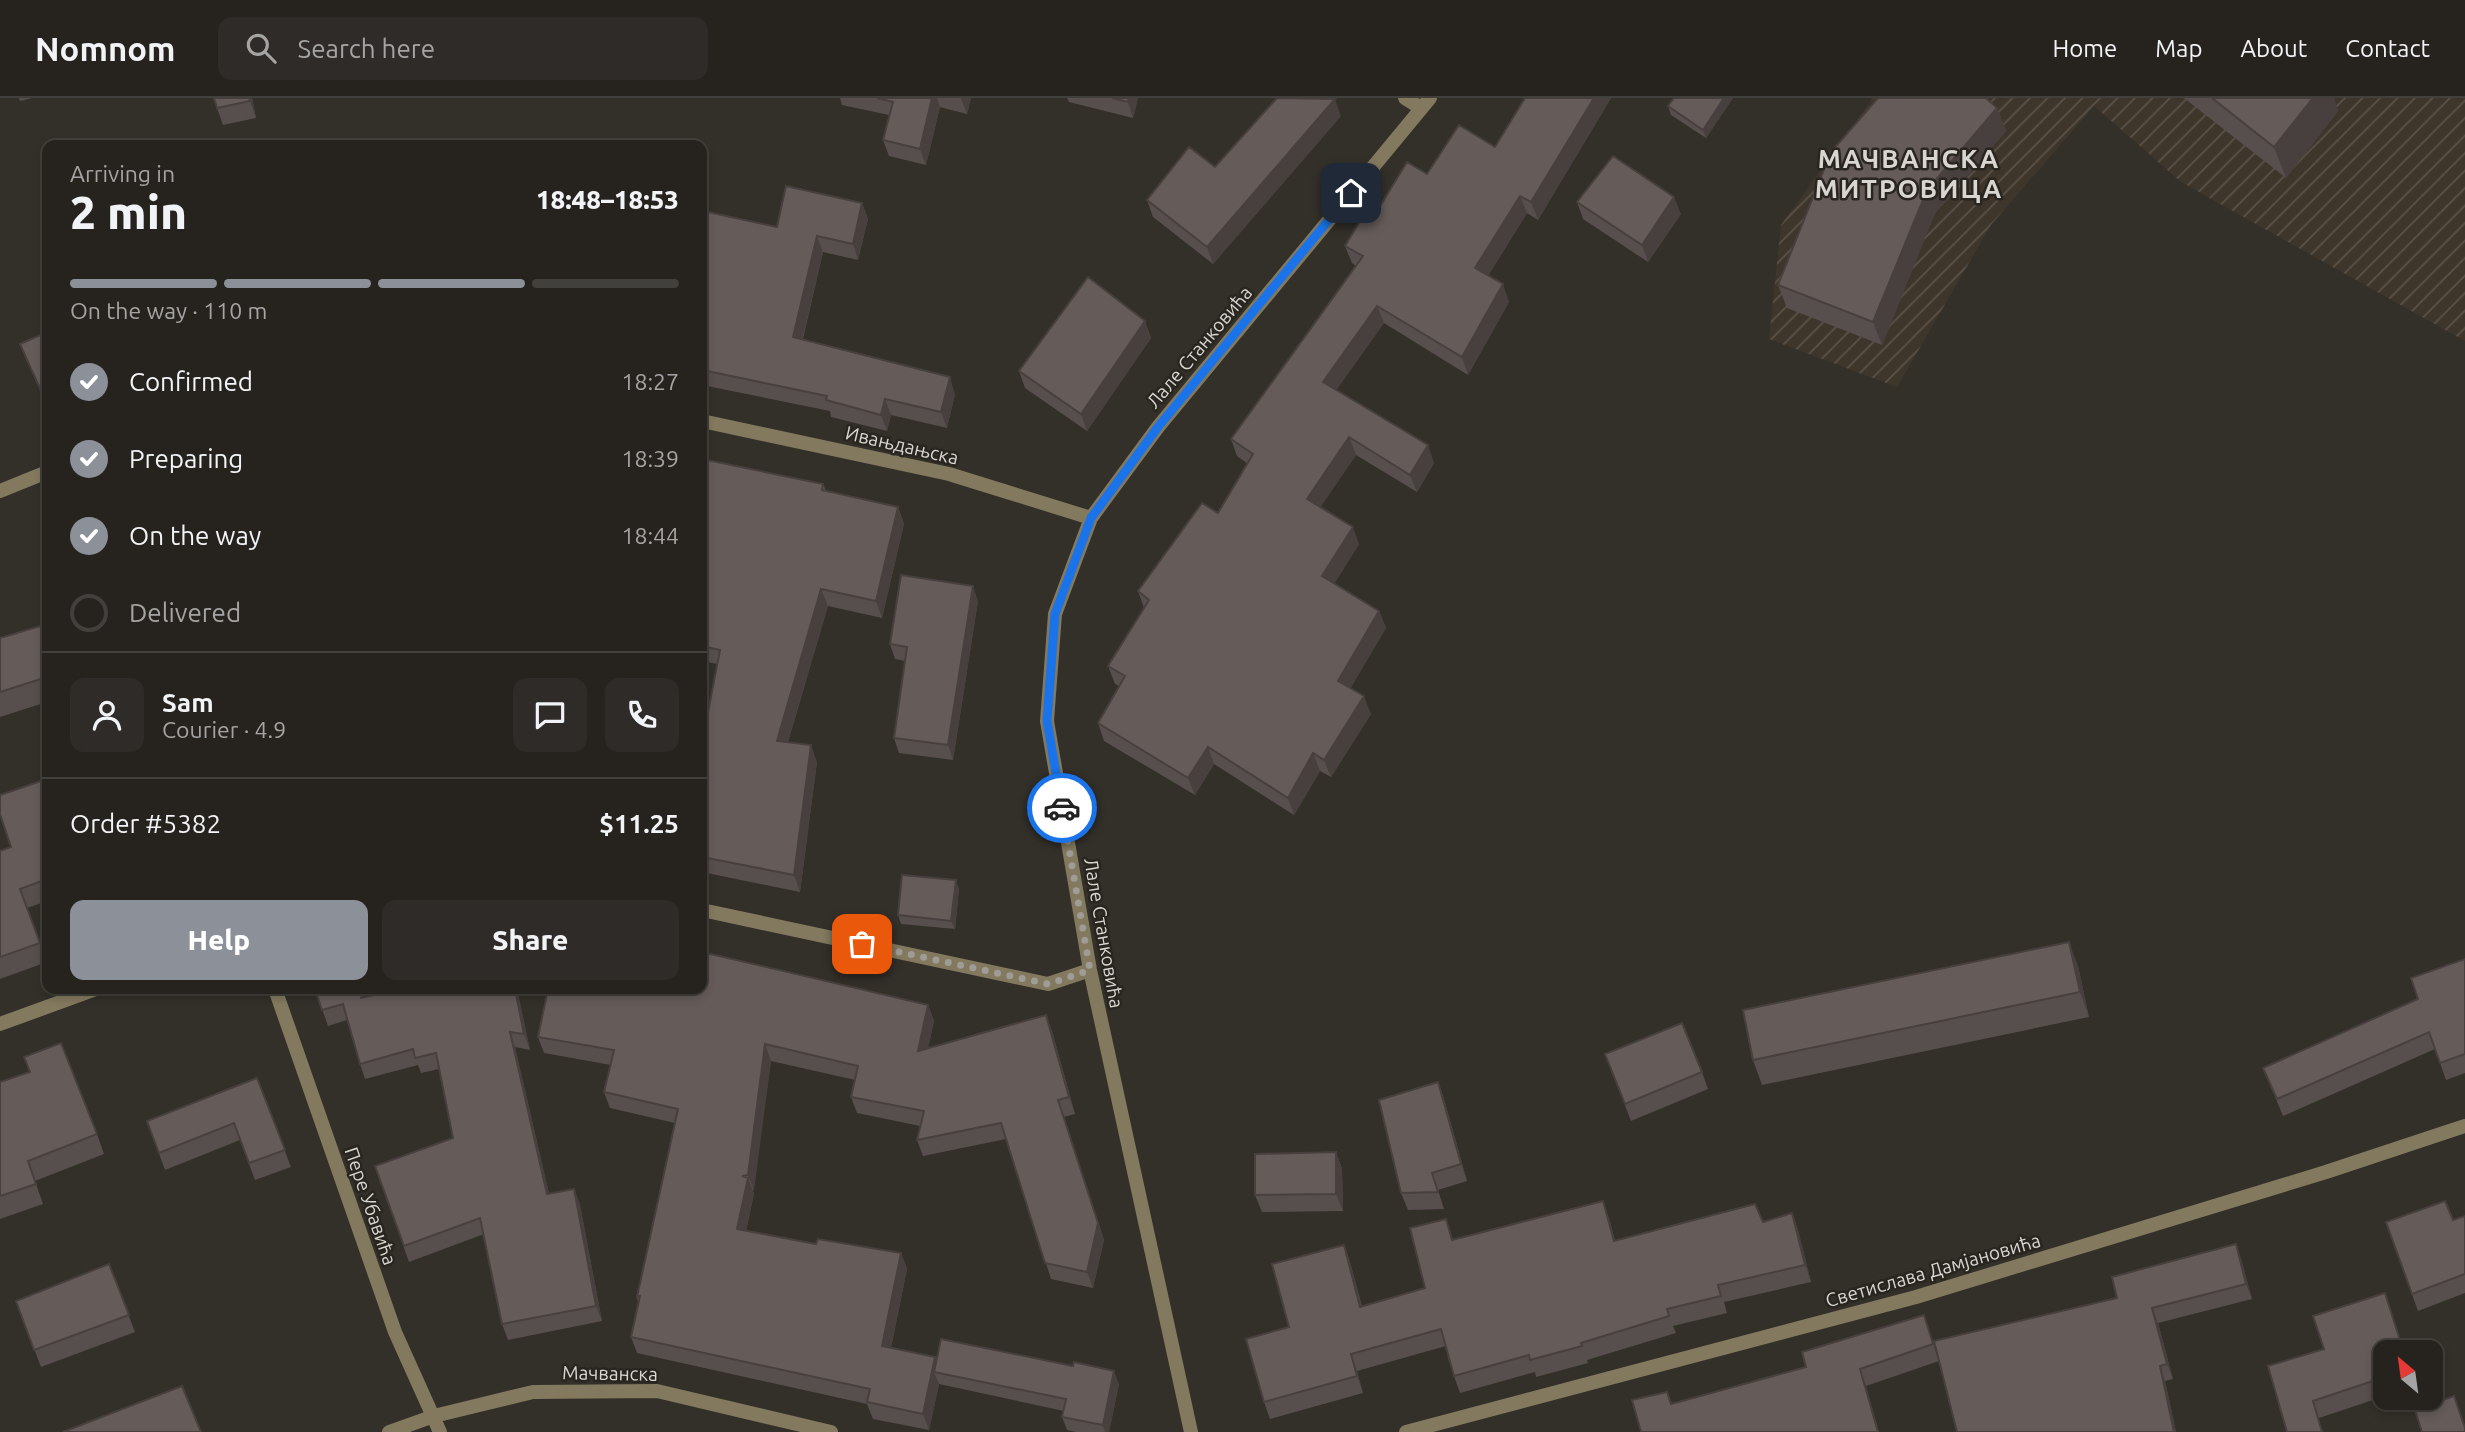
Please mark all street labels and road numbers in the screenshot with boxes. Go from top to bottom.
street label: Лале Станковића [1142,282,1256,412]
street label: Ивањдањска [843,421,961,469]
street label: Лале Станковића [1080,856,1128,1010]
street label: Пере Убавића [341,1144,401,1268]
street label: Светислава Дамјановића [1823,1229,2043,1311]
street label: Мачванска [562,1361,658,1385]

